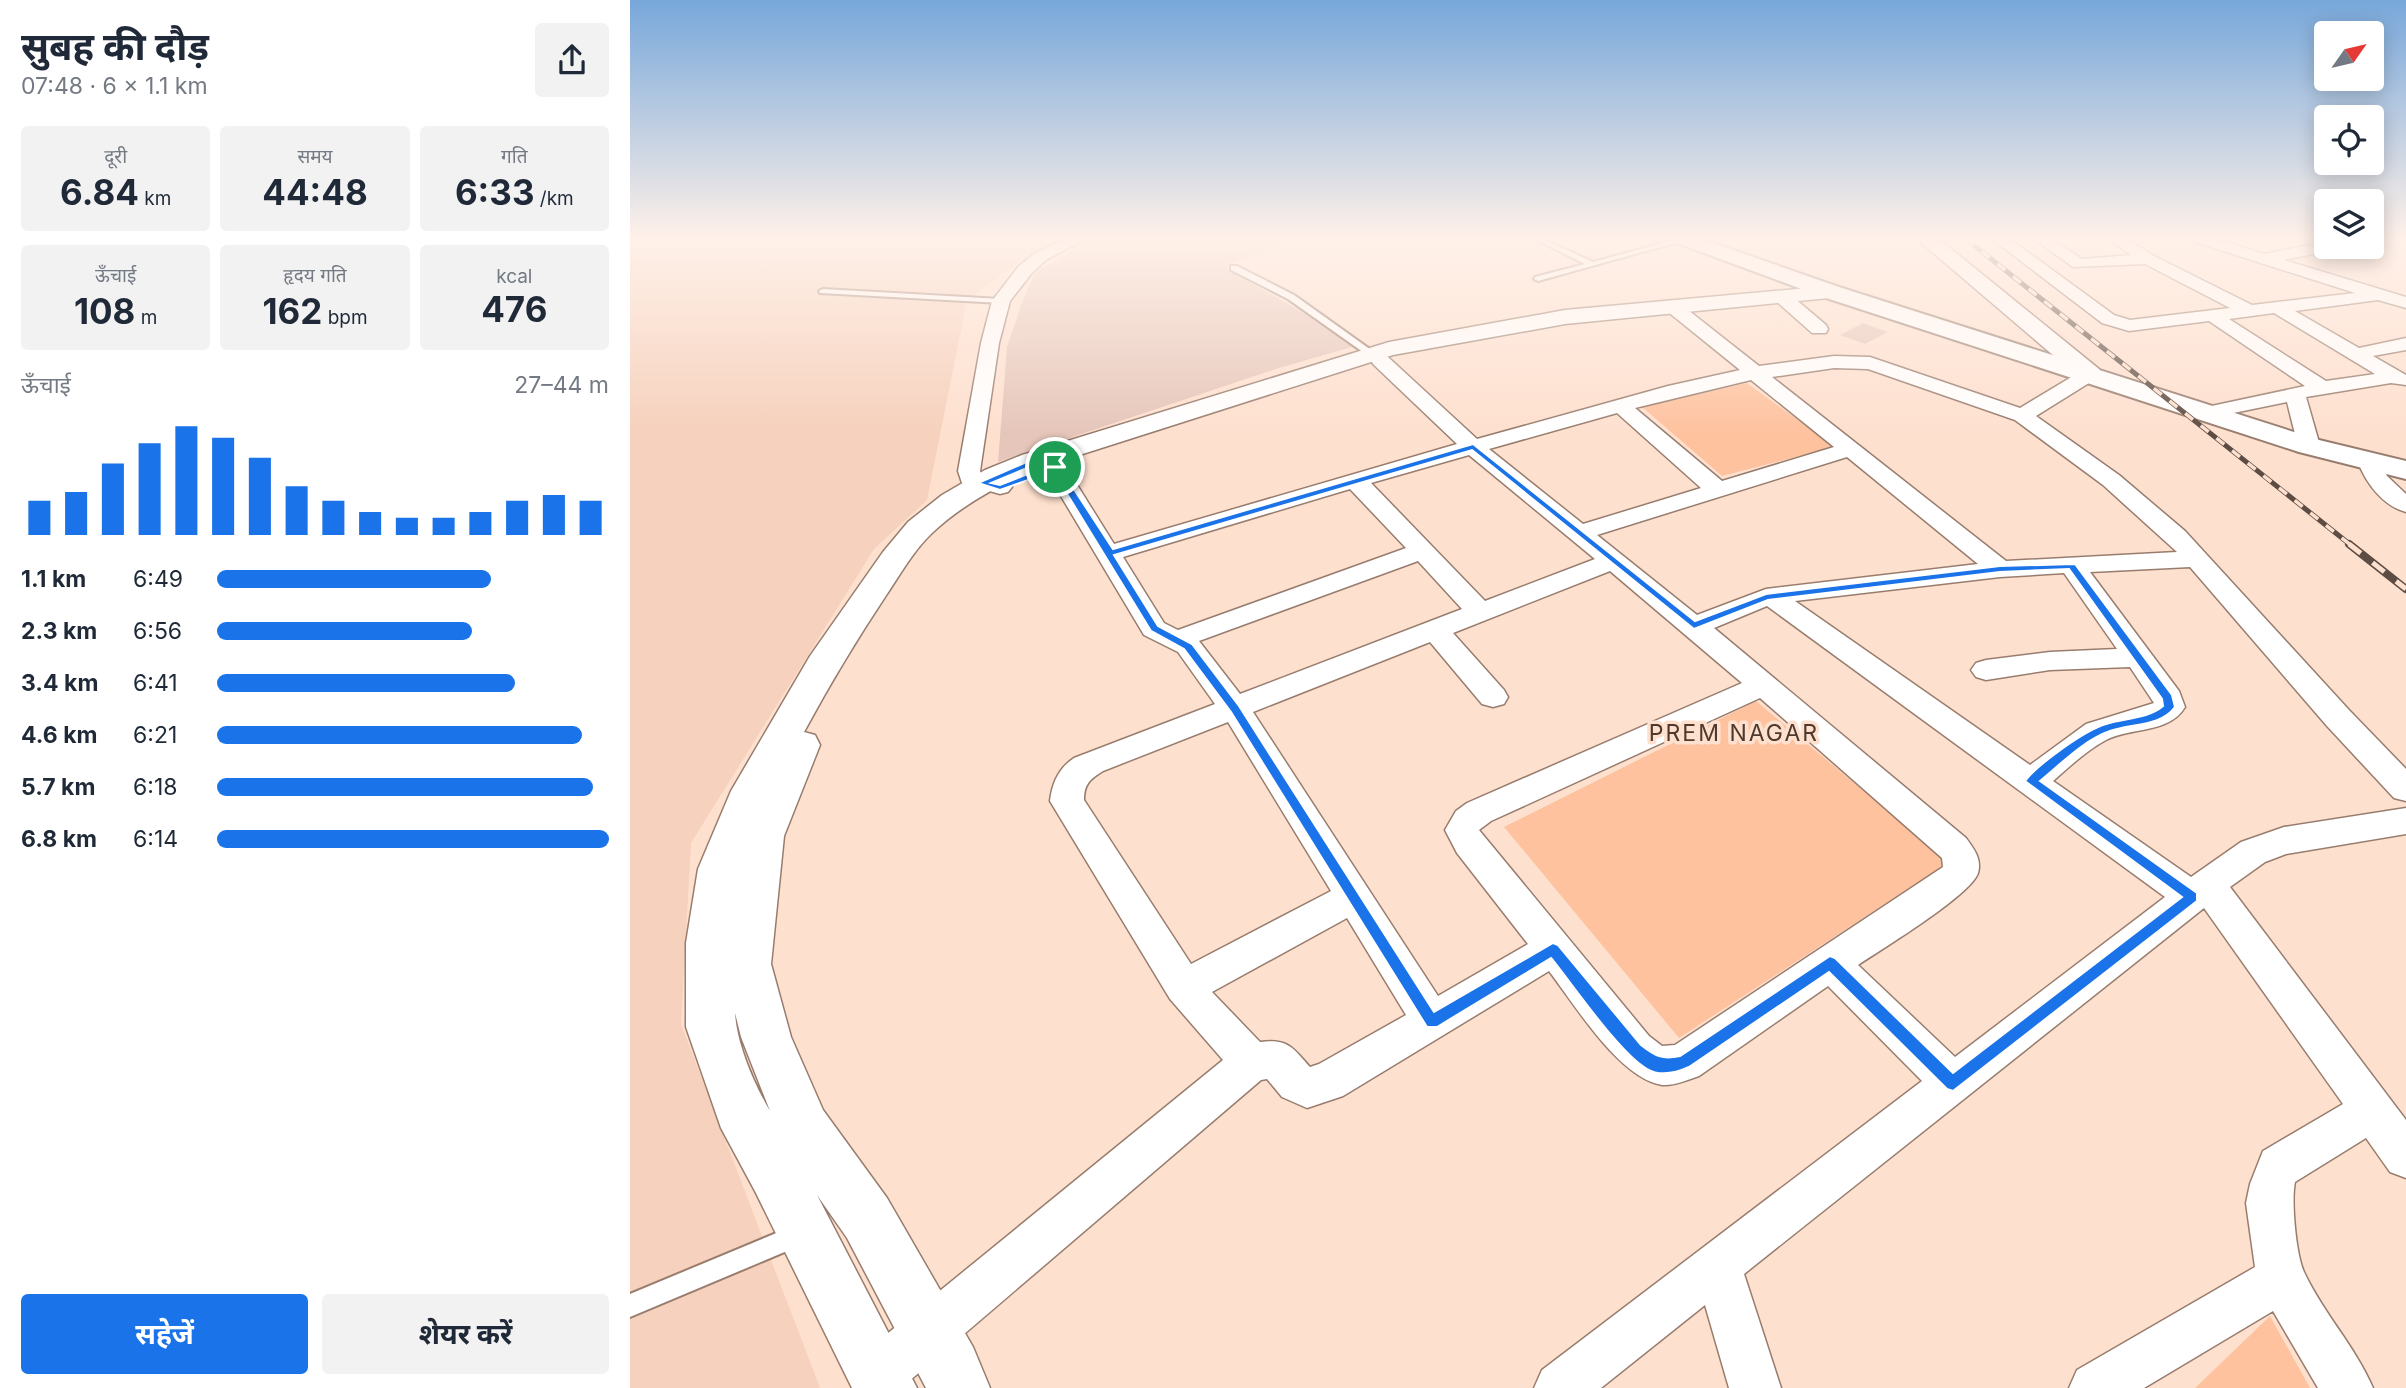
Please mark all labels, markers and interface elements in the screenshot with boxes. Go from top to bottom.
north arrow [2314,21,2384,91]
map controls [2314,21,2384,259]
text: सुबह की दौड़ [21,23,209,69]
button: share [535,23,609,97]
text: 07:48 · 6 × 1.1 km [21,72,208,100]
button: locate [2314,105,2384,175]
text: दूरी [104,145,127,168]
text: समय [297,145,333,168]
text: गति [501,145,528,168]
text: 6.84 [60,171,139,213]
text: 44:48 [262,171,368,213]
text: 6:33 [455,171,534,213]
text: km [139,187,171,210]
text: /km [534,187,574,210]
button: layers [2314,189,2384,259]
text: ऊँचाई [95,264,136,287]
text: हृदय गति [283,264,347,287]
text: kcal [496,265,532,288]
text: 476 [481,288,547,330]
text: 108 [74,290,135,332]
text: 162 [262,290,322,332]
text: m [135,306,157,329]
text: bpm [322,306,368,329]
text: ऊँचाई [21,371,71,399]
text: 27–44 m [514,371,609,399]
pin [1025,437,1085,497]
icon: arrive [1036,448,1074,486]
text: 1.1 km [21,565,86,593]
text: 6:49 [133,565,183,593]
text: 2.3 km [21,617,97,645]
text: 6:56 [133,617,182,645]
text: 3.4 km [21,669,98,697]
text: 6:41 [133,669,178,697]
district label: PREM NAGAR [1649,719,1819,747]
text: 4.6 km [21,721,98,749]
text: 6:21 [133,721,177,749]
text: 5.7 km [21,773,95,801]
text: 6:18 [133,773,177,801]
text: 6.8 km [21,825,97,853]
text: 6:14 [133,825,178,853]
button: सहेजें [21,1294,308,1374]
button: शेयर करें [322,1294,609,1374]

